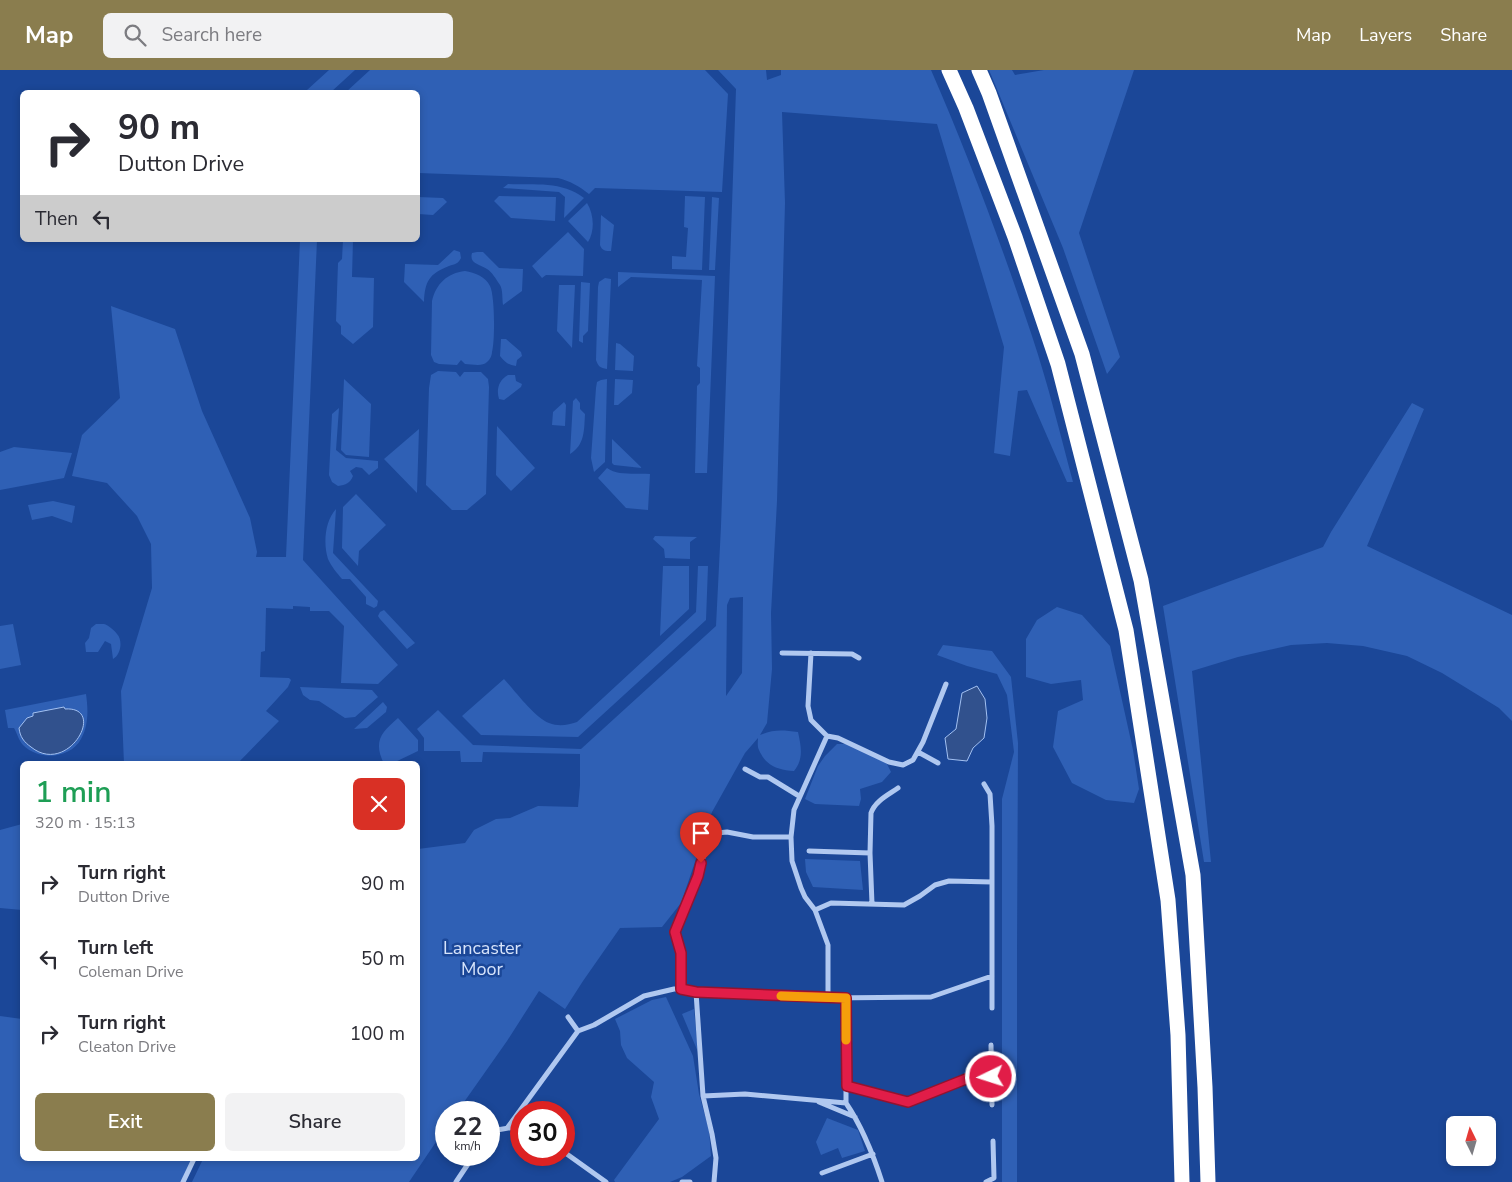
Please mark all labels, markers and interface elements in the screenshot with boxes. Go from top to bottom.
search box [103,13,453,58]
text: Map [25,19,73,51]
icon: search [121,21,149,49]
text: Search here [161,22,262,48]
text: Map [1296,23,1331,47]
text: Layers [1359,23,1412,47]
text: Share [1440,23,1487,47]
text: 90 m [118,104,200,151]
icon: right [35,110,100,175]
text: Dutton Drive [118,149,244,179]
icon: left [88,205,116,233]
text: Then [35,206,78,232]
text: 1 min [35,772,111,813]
button: close [353,778,405,830]
text: 320 m · 15:13 [35,812,136,834]
pin [680,812,722,863]
icon: arrive [687,819,715,847]
text: Turn right [78,860,165,886]
icon: right [35,870,63,898]
text: 90 m [361,871,405,897]
text: Dutton Drive [78,886,170,908]
text: Turn left [78,935,153,961]
park label: Lancaster Moor [443,936,522,981]
icon: left [35,945,63,973]
text: 50 m [361,946,405,972]
text: Coleman Drive [78,961,184,983]
text: Turn right [78,1010,165,1036]
icon: right [35,1020,63,1048]
text: 100 m [350,1021,405,1047]
text: Cleaton Drive [78,1036,176,1058]
position arrow [964,1050,1016,1102]
button: Exit [35,1093,215,1151]
button: Share [225,1093,405,1151]
speed limit sign: 30 [510,1101,575,1166]
text: 22 [452,1110,483,1144]
north arrow [1446,1116,1496,1166]
map controls [1446,1116,1496,1166]
text: km/h [454,1138,481,1154]

